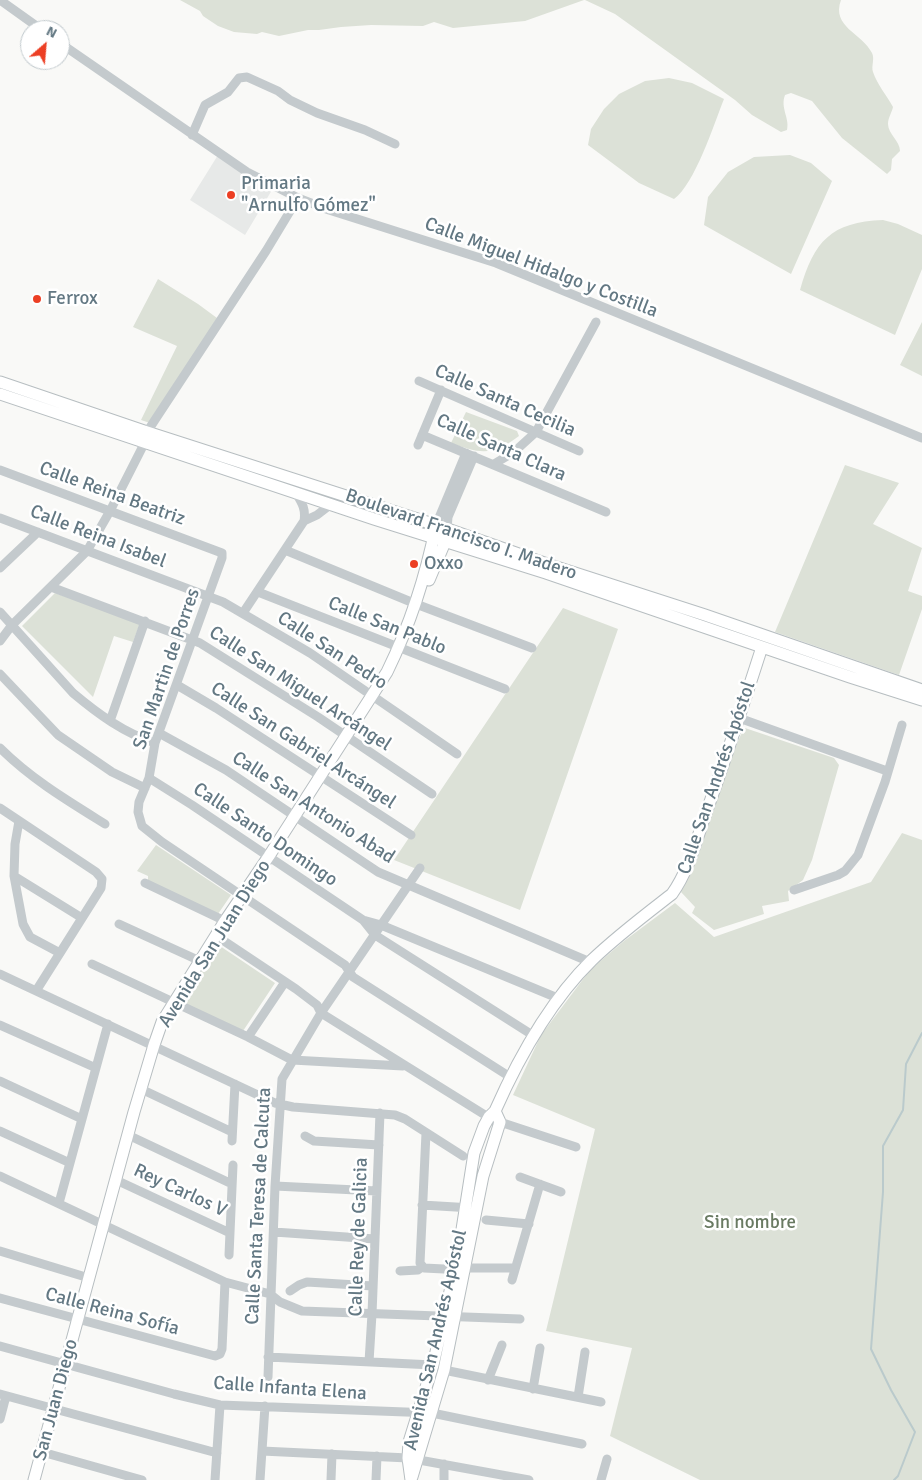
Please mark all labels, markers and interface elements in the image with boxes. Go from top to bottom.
north arrow [20,20,70,70]
text: N [43,22,60,42]
place label: Primaria "Arnulfo Gómez" [241,173,376,217]
marker: Primaria "Arnulfo Gómez" [225,189,237,201]
street label: Calle Miguel Hidalgo y Costilla [421,213,661,323]
place label: Ferrox [47,288,98,310]
marker: Ferrox [31,293,43,305]
street label: Calle Santa Cecilia [431,360,579,442]
street label: Calle Santa Clara [433,409,569,487]
street label: Calle Reina Beatriz [36,457,188,531]
street label: Boulevard Francisco I. Madero [342,485,580,585]
street label: Calle Reina Isabel [27,501,169,573]
place label: Oxxo [424,553,463,575]
marker: Oxxo [408,558,420,570]
street label: San Martin de Porres [129,585,205,753]
street label: Calle San Pablo [325,592,449,660]
street label: Calle San Pedro [273,607,391,695]
street label: Calle San Miguel Arcángel [205,622,395,756]
street label: Calle San Gabriel Arcángel [206,678,400,814]
street label: Calle San Andrés Apóstol [673,678,761,878]
street label: Calle San Antonio Abad [227,747,399,869]
street label: Calle Santo Domingo [188,778,342,892]
street label: Avenida San Juan Diego [154,856,276,1032]
street label: Calle Santa Teresa de Calcuta [241,1087,277,1325]
street label: Calle Rey de Galicia [345,1157,373,1317]
street label: Rey Carlos V [130,1160,230,1222]
park label: Sin nombre [704,1212,796,1234]
street label: Avenida San Andrés Apóstol [399,1227,473,1453]
street label: Calle Reina Sofía [43,1283,181,1341]
street label: San Juan Diego [29,1337,83,1463]
street label: Calle Infanta Elena [212,1372,368,1406]

